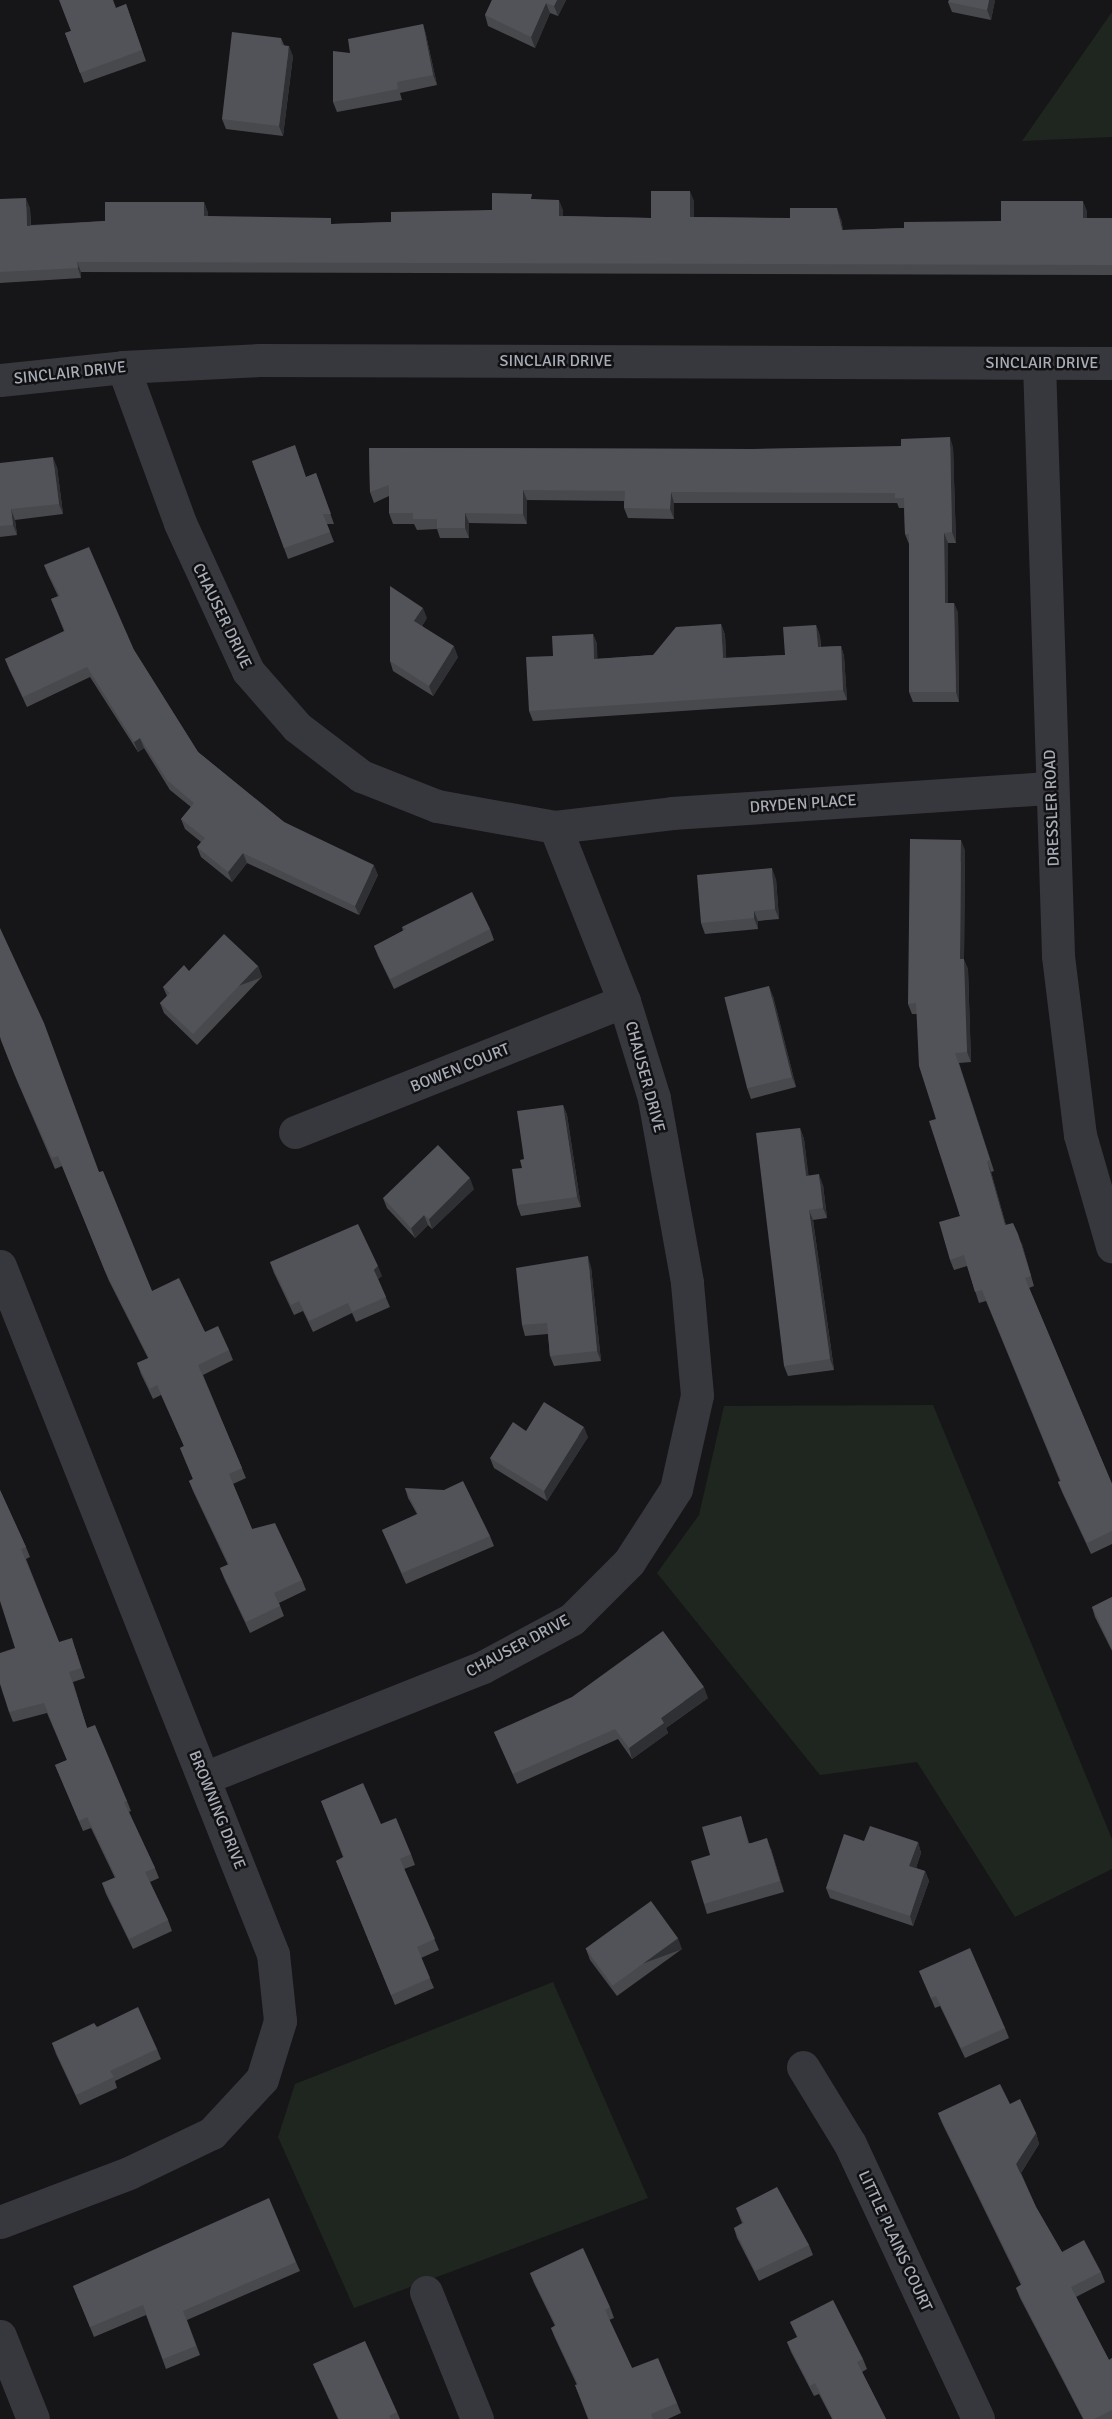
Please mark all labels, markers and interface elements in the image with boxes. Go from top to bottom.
street label: SINCLAIR DRIVE [500,351,612,371]
street label: SINCLAIR DRIVE [986,353,1098,373]
street label: SINCLAIR DRIVE [13,358,127,388]
street label: CHAUSER DRIVE [188,560,256,672]
street label: DRESSLER ROAD [1040,749,1064,867]
street label: DRYDEN PLACE [749,791,857,817]
street label: CHAUSER DRIVE [621,1019,669,1135]
street label: BOWEN COURT [408,1039,512,1097]
street label: CHAUSER DRIVE [463,1611,573,1681]
street label: BROWNING DRIVE [184,1748,250,1872]
street label: LITTLE PLAINS COURT [854,2168,936,2314]

